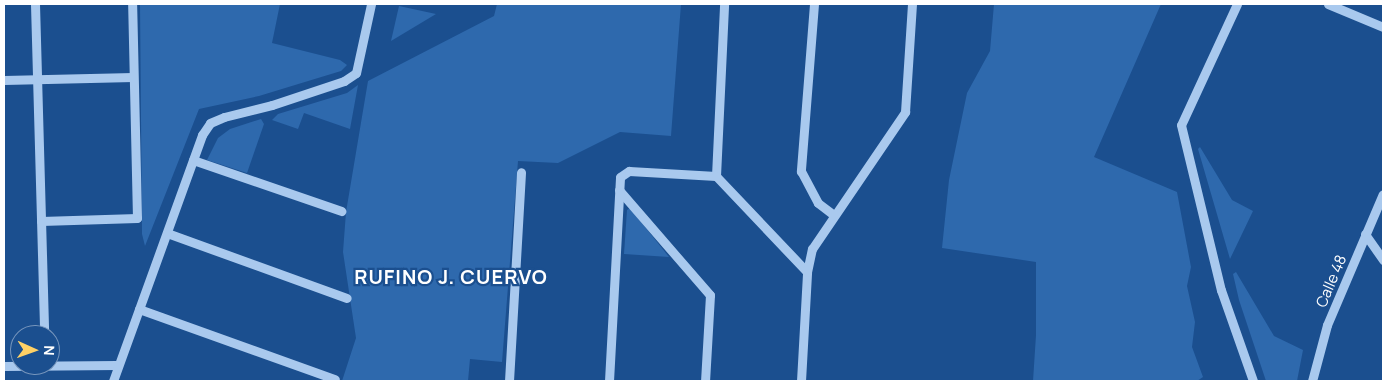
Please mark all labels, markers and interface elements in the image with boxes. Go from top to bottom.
street label: Calle 48 [1312,252,1350,310]
district label: RUFINO J. CUERVO [352,264,550,288]
north arrow [10,325,60,375]
text: N [40,345,59,356]

